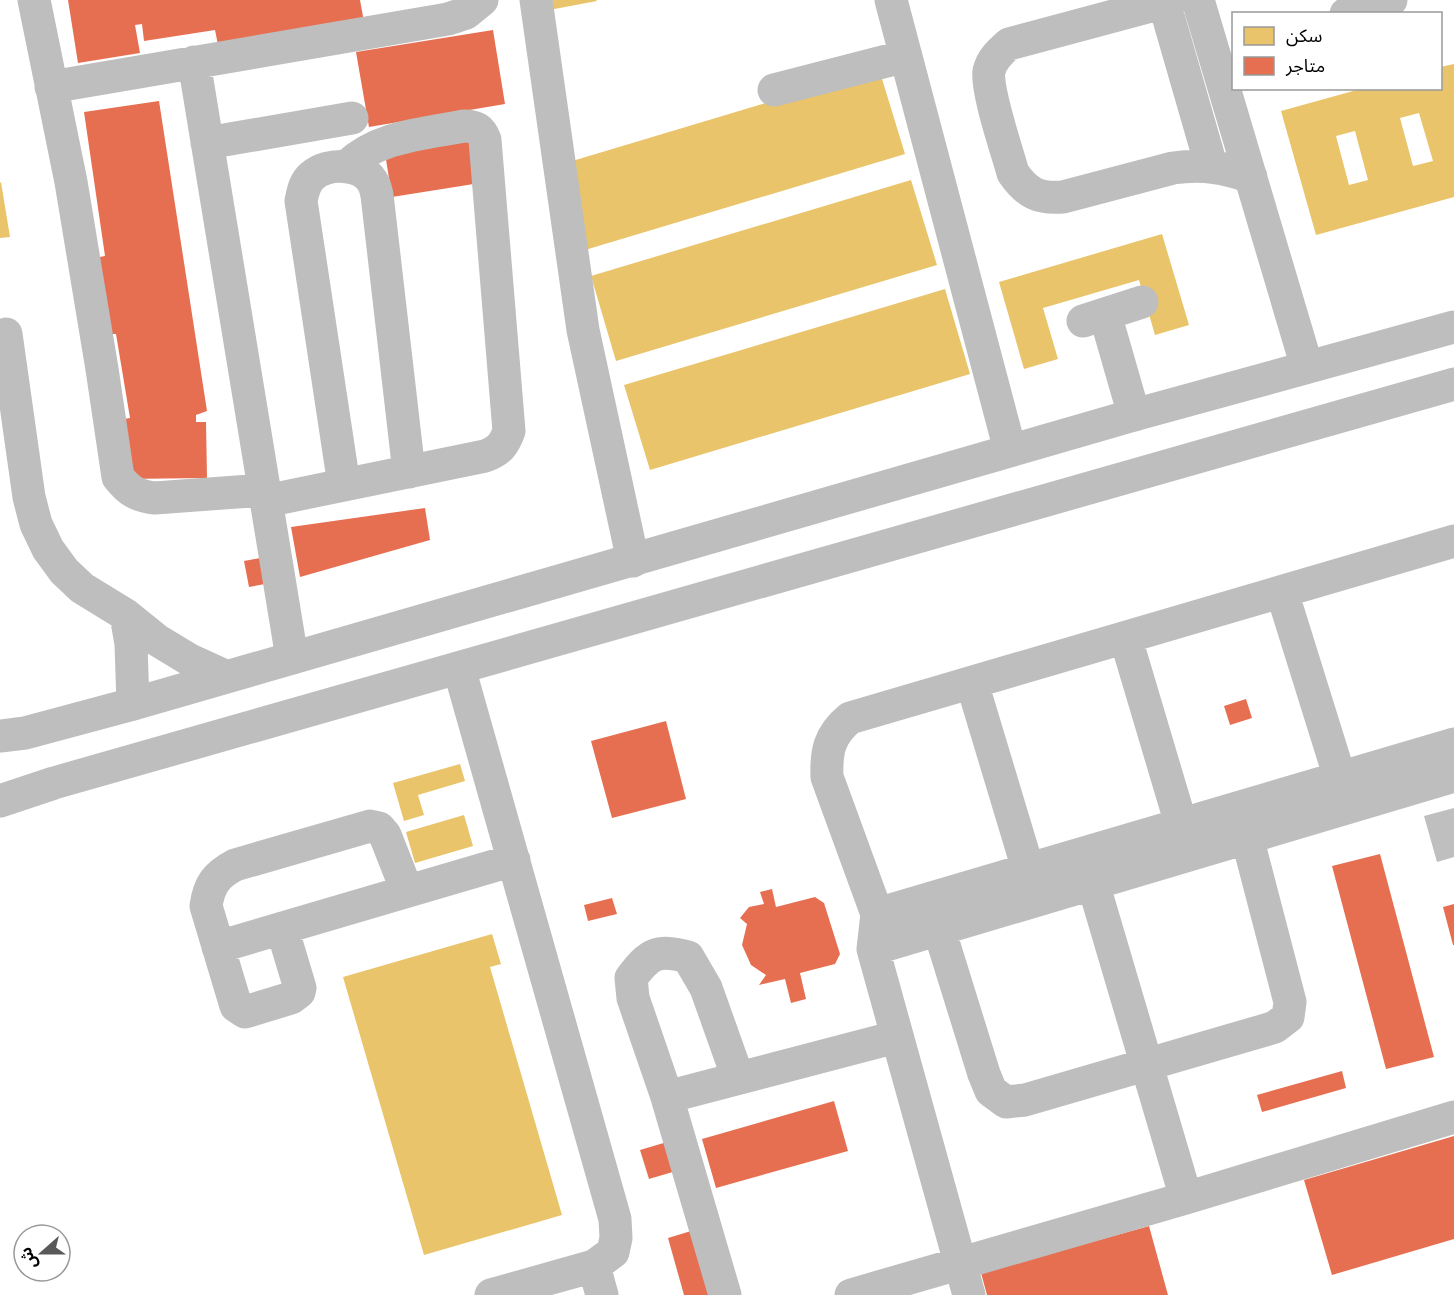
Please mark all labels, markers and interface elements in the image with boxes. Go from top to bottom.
legend [1232,12,1442,90]
text: سكن [1286,23,1322,48]
text: متاجر [1285,53,1325,78]
north arrow [12,1223,72,1283]
text: ش [14,1244,43,1273]

